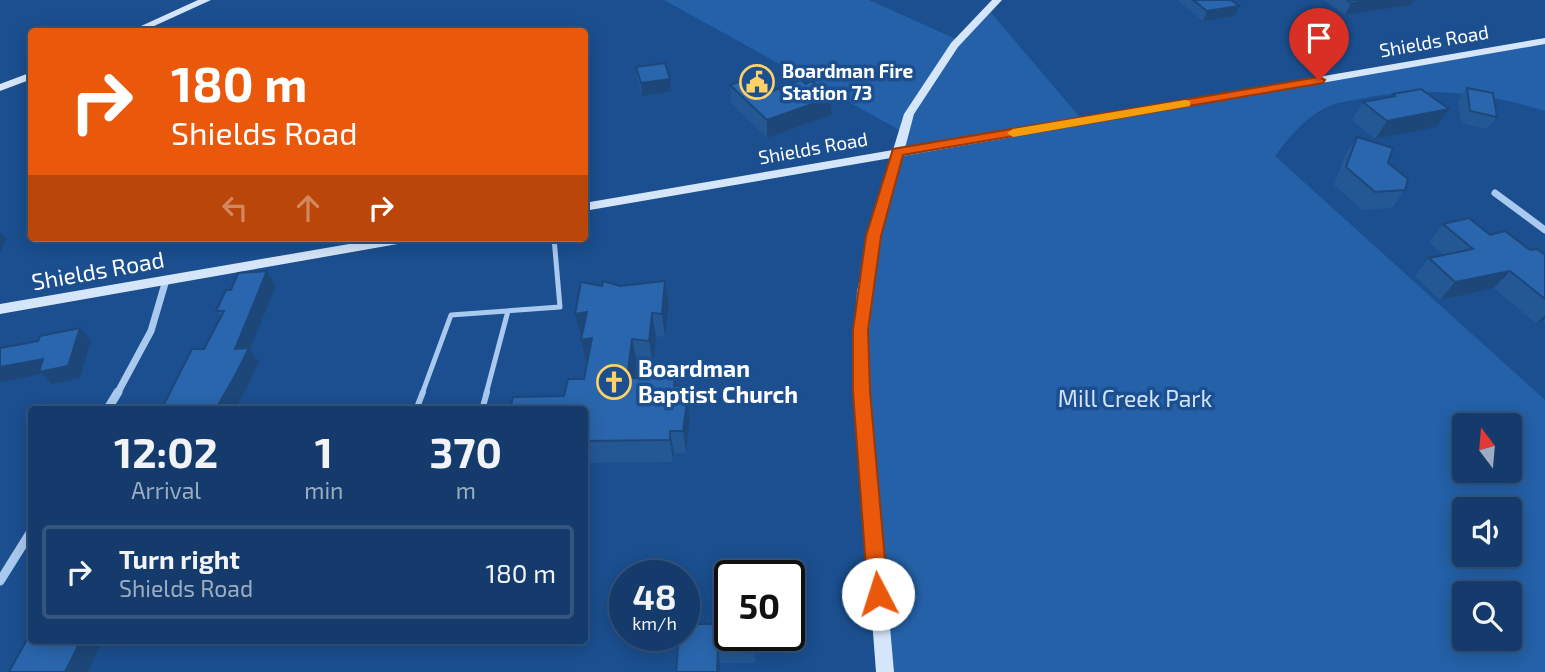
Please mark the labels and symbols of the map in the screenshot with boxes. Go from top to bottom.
pin [1289,8,1349,80]
street label: Shields Road [1377,20,1490,61]
place label: Boardman Fire Station 73 [782,59,913,104]
public building icon: Boardman Fire Station 73 [738,63,776,101]
street label: Shields Road [756,127,869,168]
street label: Shields Road [29,245,166,295]
place label: Boardman Baptist Church [638,354,798,408]
church icon: Boardman Baptist Church [595,363,633,401]
park label: Mill Creek Park [1058,384,1213,412]
north arrow [1452,413,1522,483]
position arrow [841,557,915,631]
speed limit sign: 50 [714,560,805,651]

